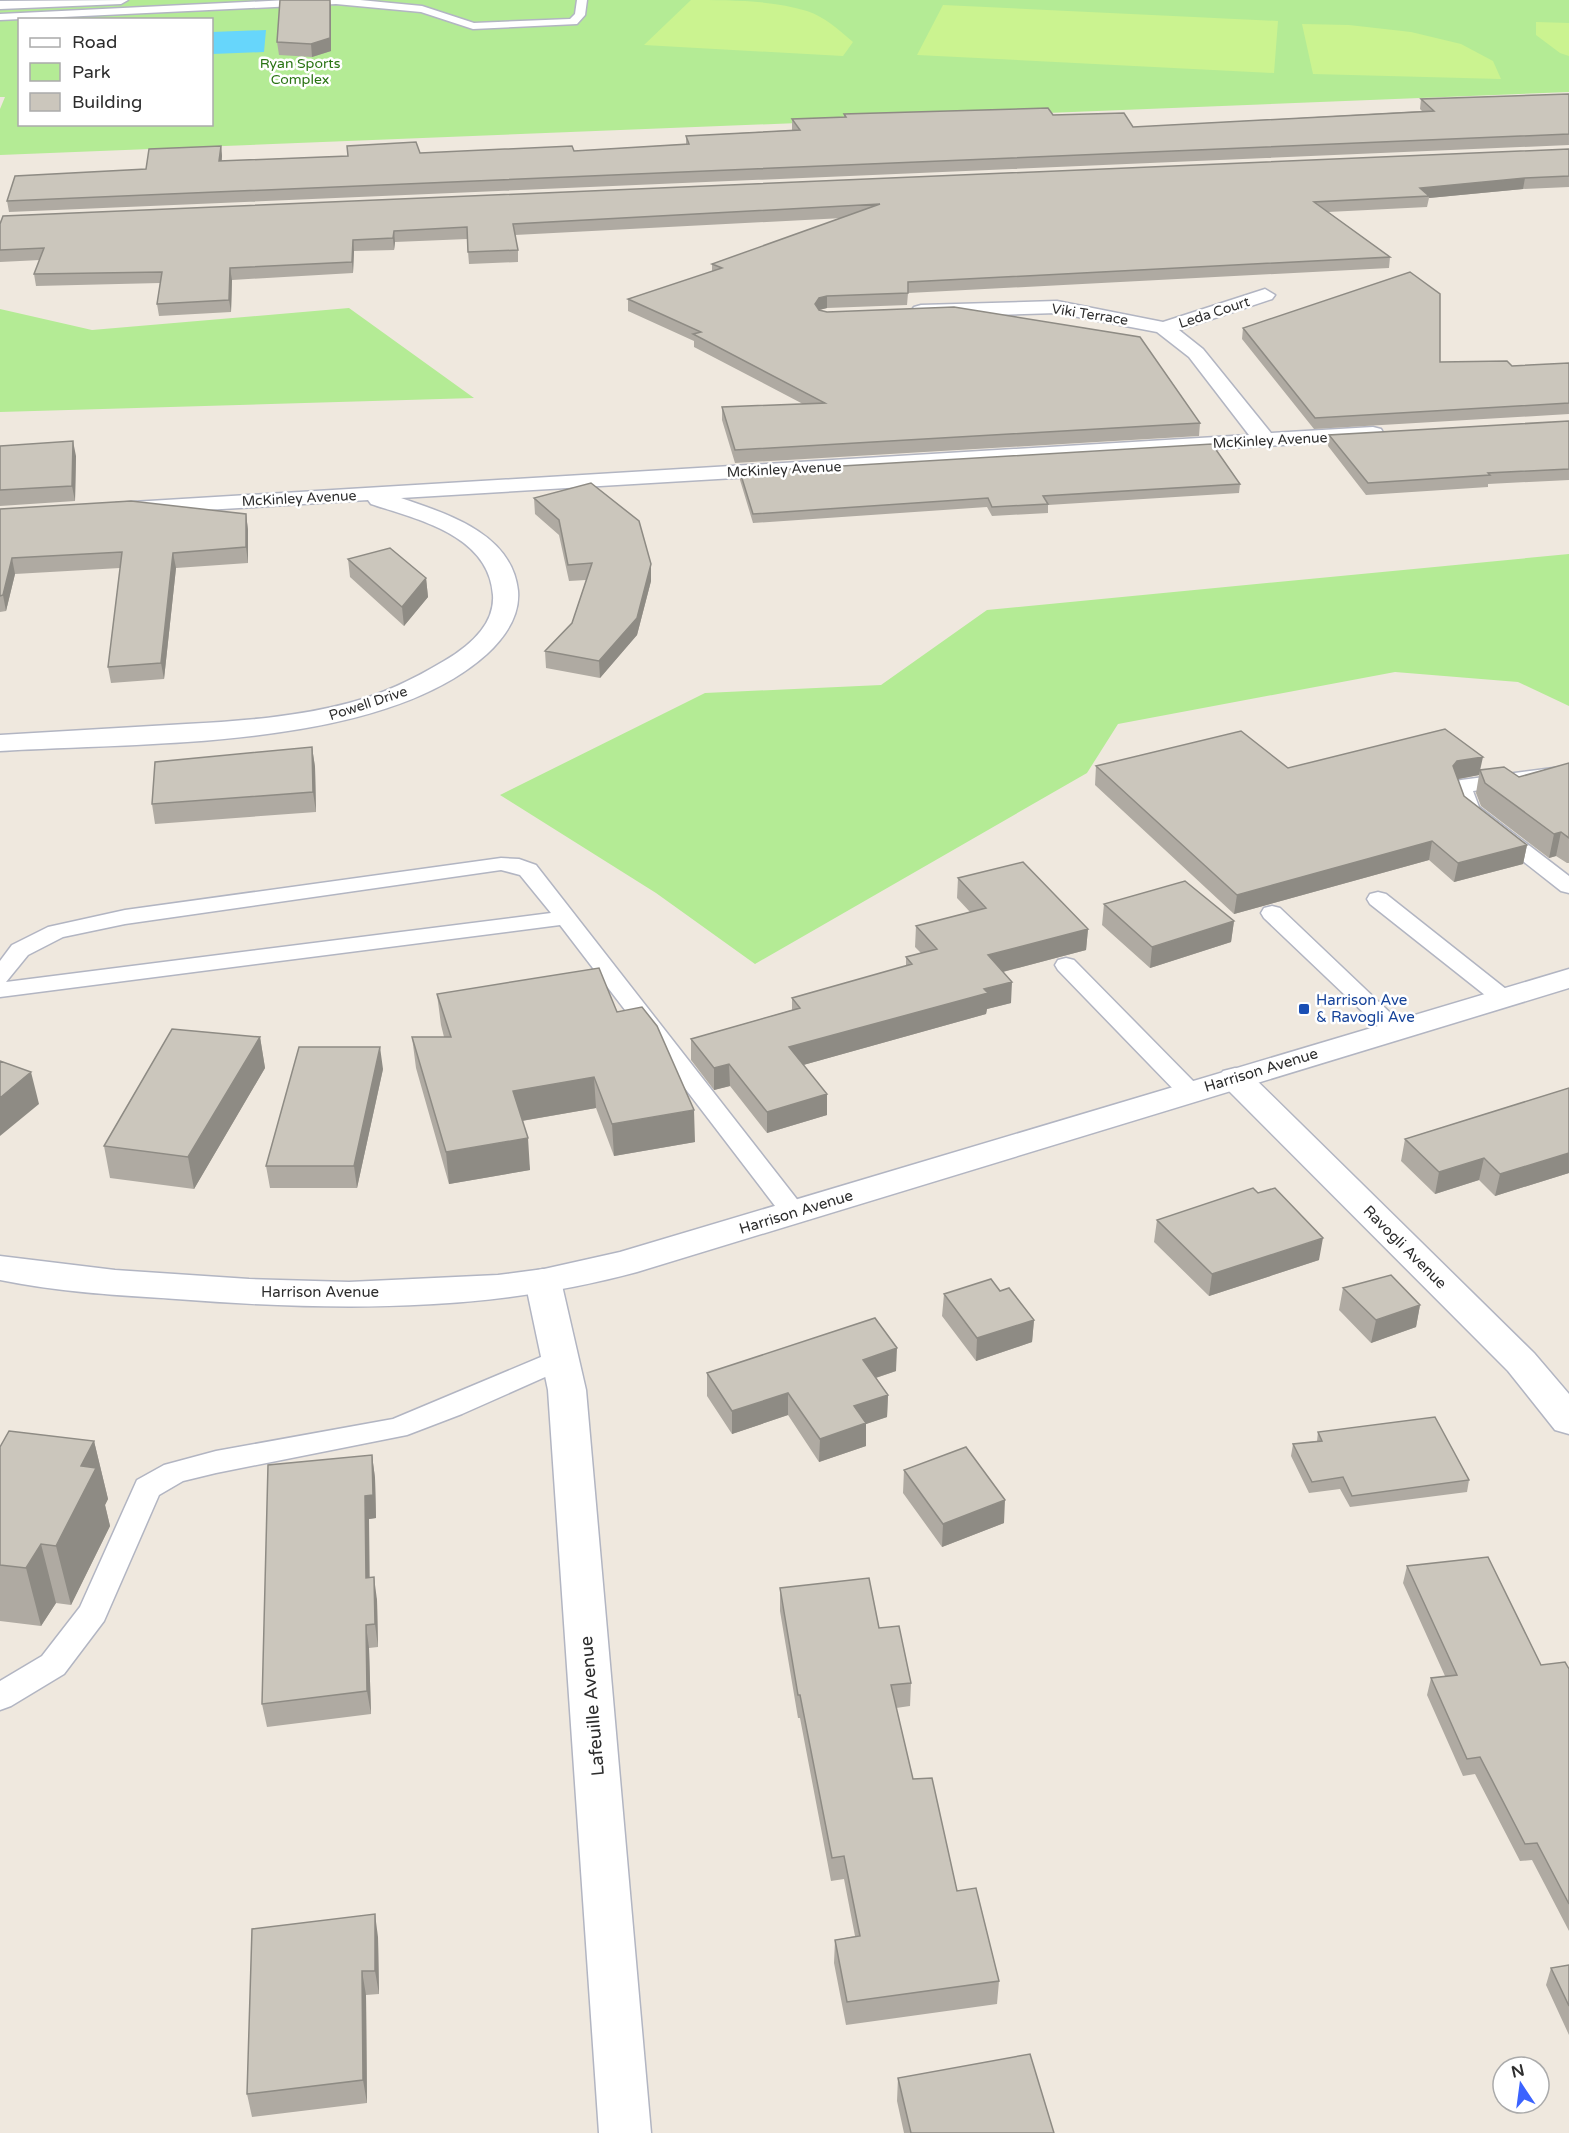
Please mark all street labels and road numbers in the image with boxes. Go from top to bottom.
street label: Leda Court [1177,293,1252,332]
street label: Viki Terrace [1050,300,1129,329]
street label: McKinley Avenue [1212,429,1328,452]
street label: McKinley Avenue [726,458,842,481]
street label: McKinley Avenue [241,487,357,510]
street label: Powell Drive [327,683,410,724]
street label: Harrison Avenue [1202,1044,1320,1096]
street label: Harrison Avenue [737,1186,855,1238]
street label: Ravogli Avenue [1360,1202,1450,1292]
street label: Harrison Avenue [261,1283,379,1301]
street label: Lafeuille Avenue [575,1635,609,1777]

